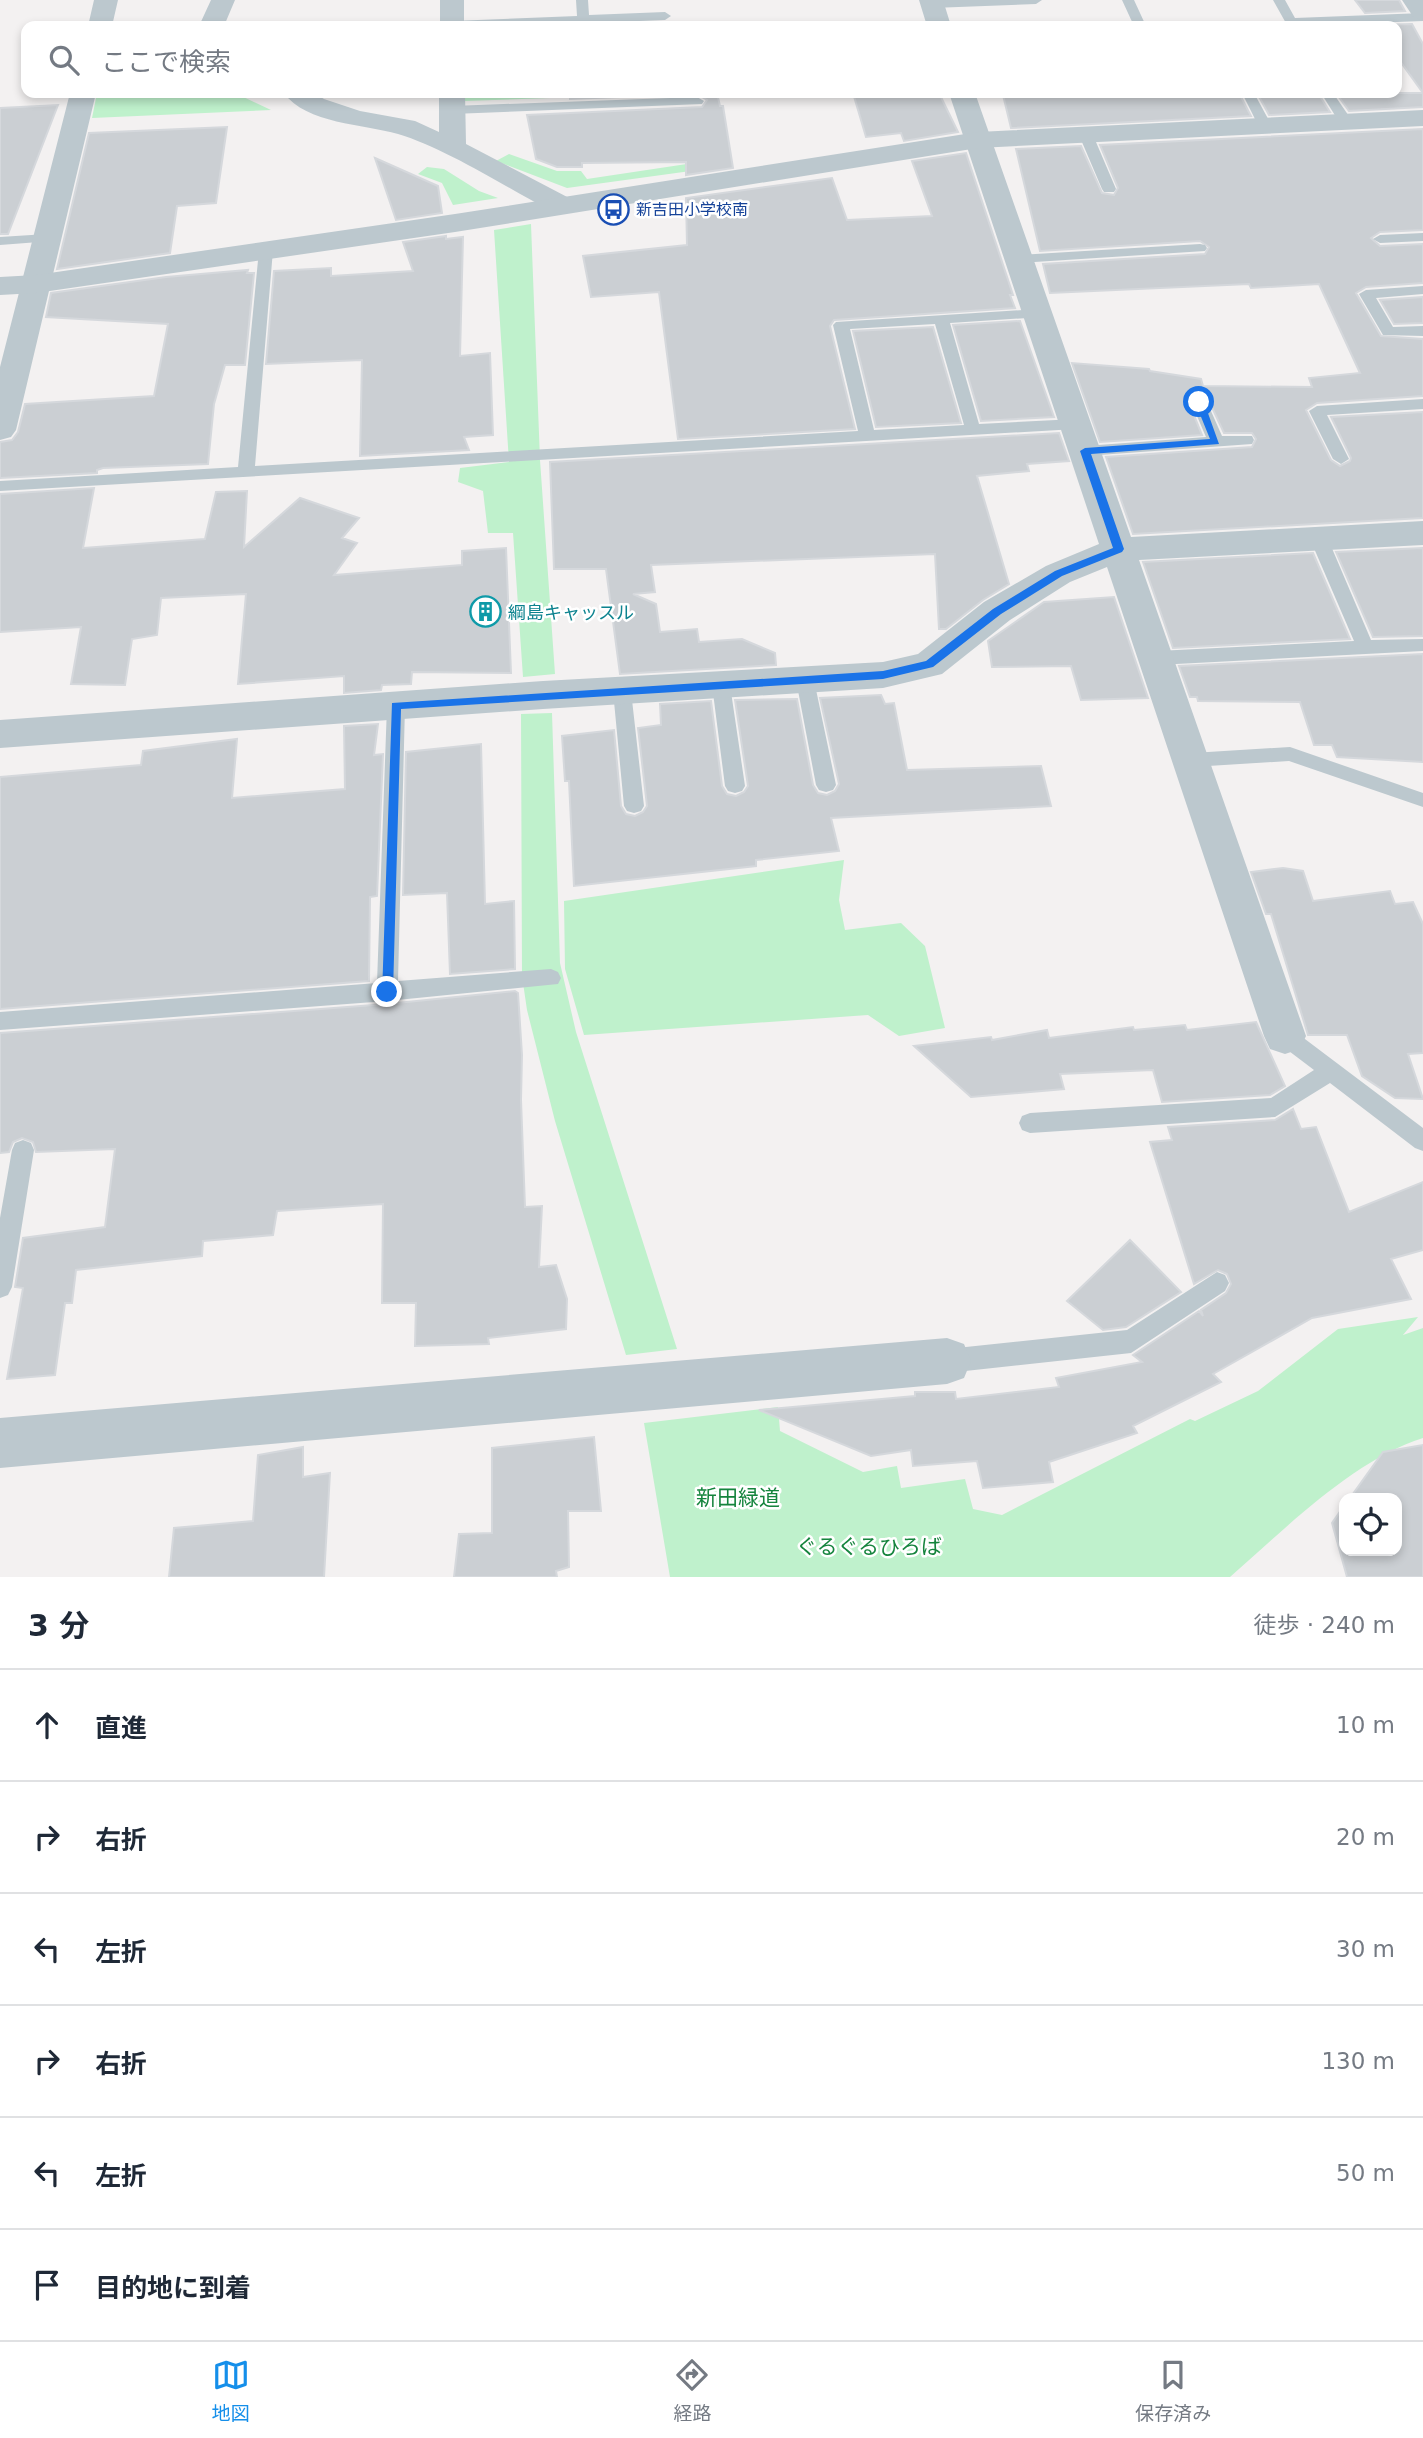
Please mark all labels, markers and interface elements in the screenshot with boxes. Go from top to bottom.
search box [21,21,1402,98]
icon: search [45,41,83,79]
text: ここで検索 [101,47,231,77]
bus stop icon: 新吉田小学校南 [596,192,630,226]
place label: 新吉田小学校南 [636,200,748,219]
route start [1183,386,1214,417]
building icon: 綱島キャッスル [468,595,502,629]
place label: 綱島キャッスル [508,602,634,623]
route end [371,976,402,1007]
park label: 新田緑道 [696,1486,780,1510]
map controls [1339,1493,1402,1556]
button: locate [1339,1493,1402,1556]
park label: ぐるぐるひろば [796,1535,942,1559]
text: 3 分 [28,1608,89,1643]
text: 徒歩 · 240 m [1253,1612,1395,1638]
icon: ahead [28,1706,66,1744]
text: 10 m [1336,1712,1395,1738]
text: 直進 [95,1713,147,1743]
icon: right [28,1818,66,1856]
text: 20 m [1336,1824,1395,1850]
text: 右折 [95,1825,147,1855]
icon: left [28,1930,66,1968]
text: 30 m [1336,1936,1395,1962]
text: 左折 [95,1937,147,1967]
icon: right [28,2042,66,2080]
text: 130 m [1321,2048,1395,2074]
text: 右折 [95,2049,147,2079]
icon: left [28,2154,66,2192]
text: 50 m [1336,2160,1395,2186]
text: 左折 [95,2161,147,2191]
icon: arrive [28,2266,66,2304]
text: 目的地に到着 [95,2273,251,2303]
tab: 地図 [212,2356,250,2425]
tab: 経路 [673,2356,711,2425]
tab: 保存済み [1135,2356,1211,2425]

